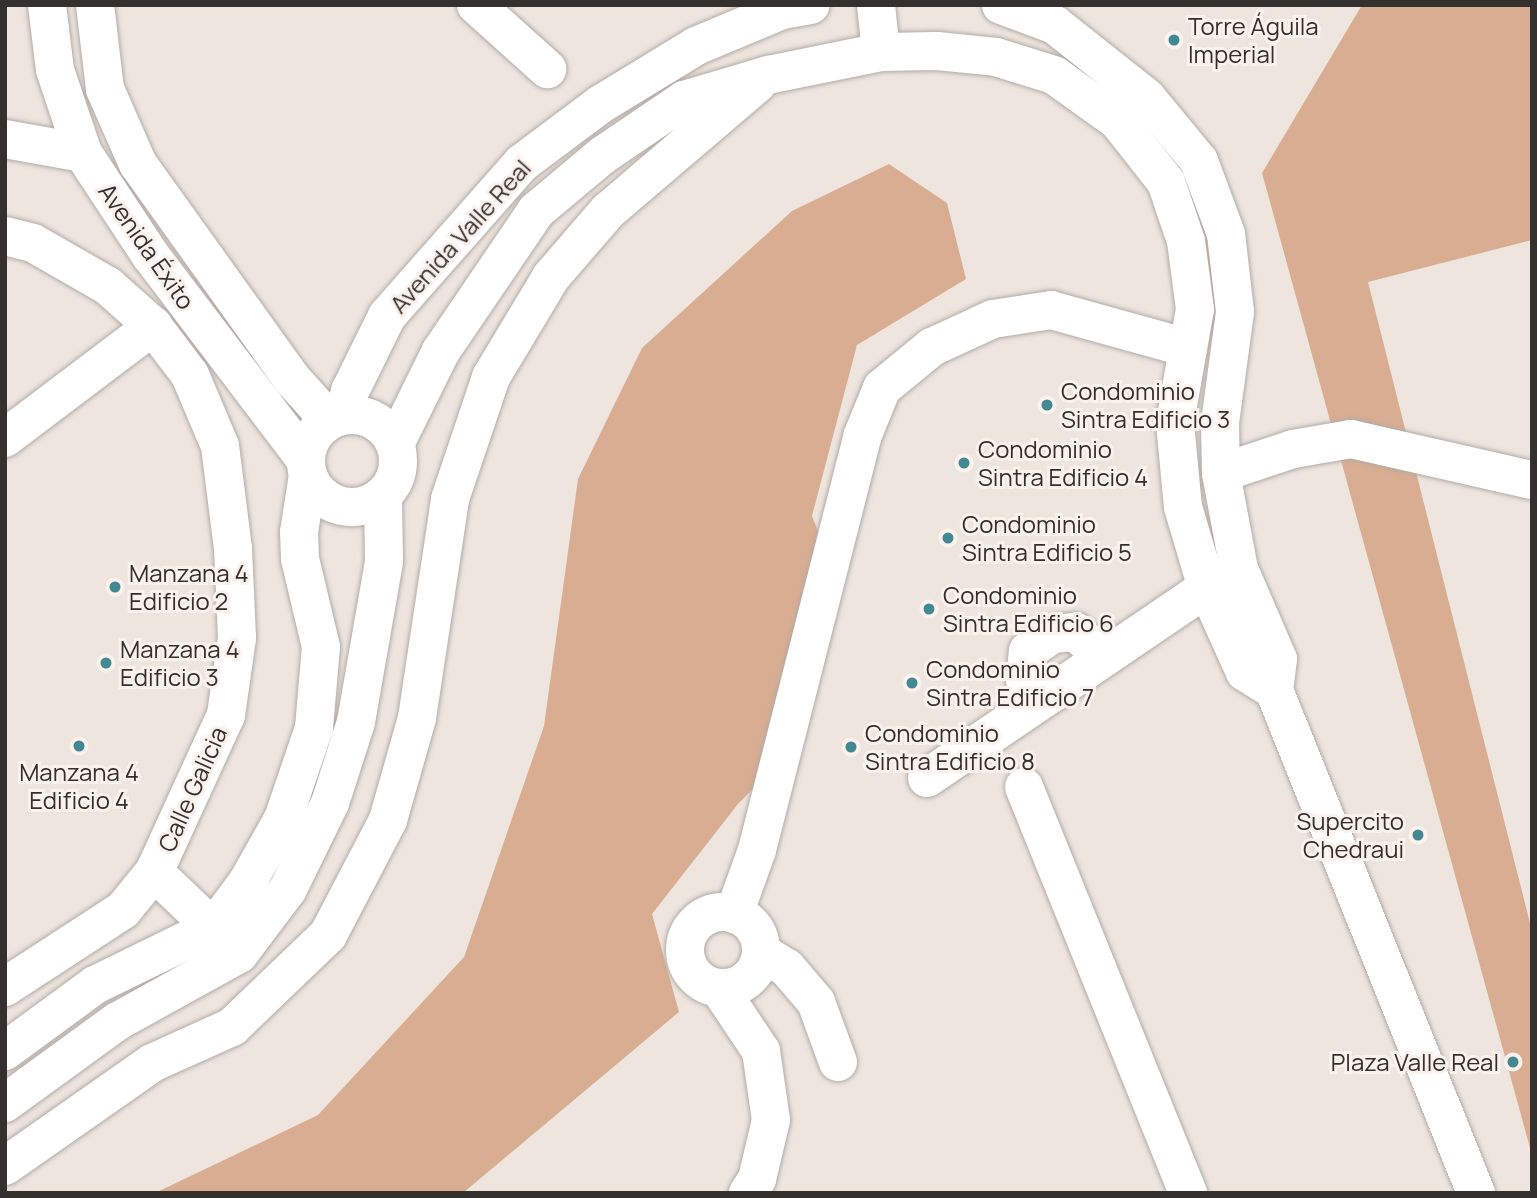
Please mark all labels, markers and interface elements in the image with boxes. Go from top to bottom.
place label: Torre Águila Imperial [1188,12,1319,68]
marker: Torre Águila Imperial [1166,32,1182,48]
street label: Avenida Valle Real [384,153,536,319]
street label: Avenida Éxito [93,177,201,315]
place label: Condominio Sintra Edificio 3 [1061,377,1230,433]
marker: Condominio Sintra Edificio 3 [1039,397,1055,413]
place label: Condominio Sintra Edificio 4 [978,435,1148,491]
marker: Condominio Sintra Edificio 4 [956,455,972,471]
place label: Condominio Sintra Edificio 5 [962,510,1132,566]
marker: Condominio Sintra Edificio 5 [940,530,956,546]
place label: Manzana 4 Edificio 2 [129,559,249,615]
marker: Manzana 4 Edificio 2 [107,579,123,595]
place label: Condominio Sintra Edificio 6 [943,581,1114,637]
marker: Condominio Sintra Edificio 6 [921,601,937,617]
place label: Manzana 4 Edificio 3 [120,635,240,691]
marker: Manzana 4 Edificio 3 [98,655,114,671]
place label: Condominio Sintra Edificio 7 [926,655,1094,711]
marker: Condominio Sintra Edificio 7 [904,675,920,691]
place label: Condominio Sintra Edificio 8 [865,719,1035,775]
street label: Calle Galicia [152,722,232,856]
marker: Manzana 4 Edificio 4 [71,738,87,754]
marker: Condominio Sintra Edificio 8 [843,739,859,755]
place label: Manzana 4 Edificio 4 [19,758,139,814]
place label: Supercito Chedraui [1296,807,1404,863]
marker: Supercito Chedraui [1410,827,1426,843]
place label: Plaza Valle Real [1331,1048,1499,1076]
marker: Plaza Valle Real [1505,1054,1521,1070]

